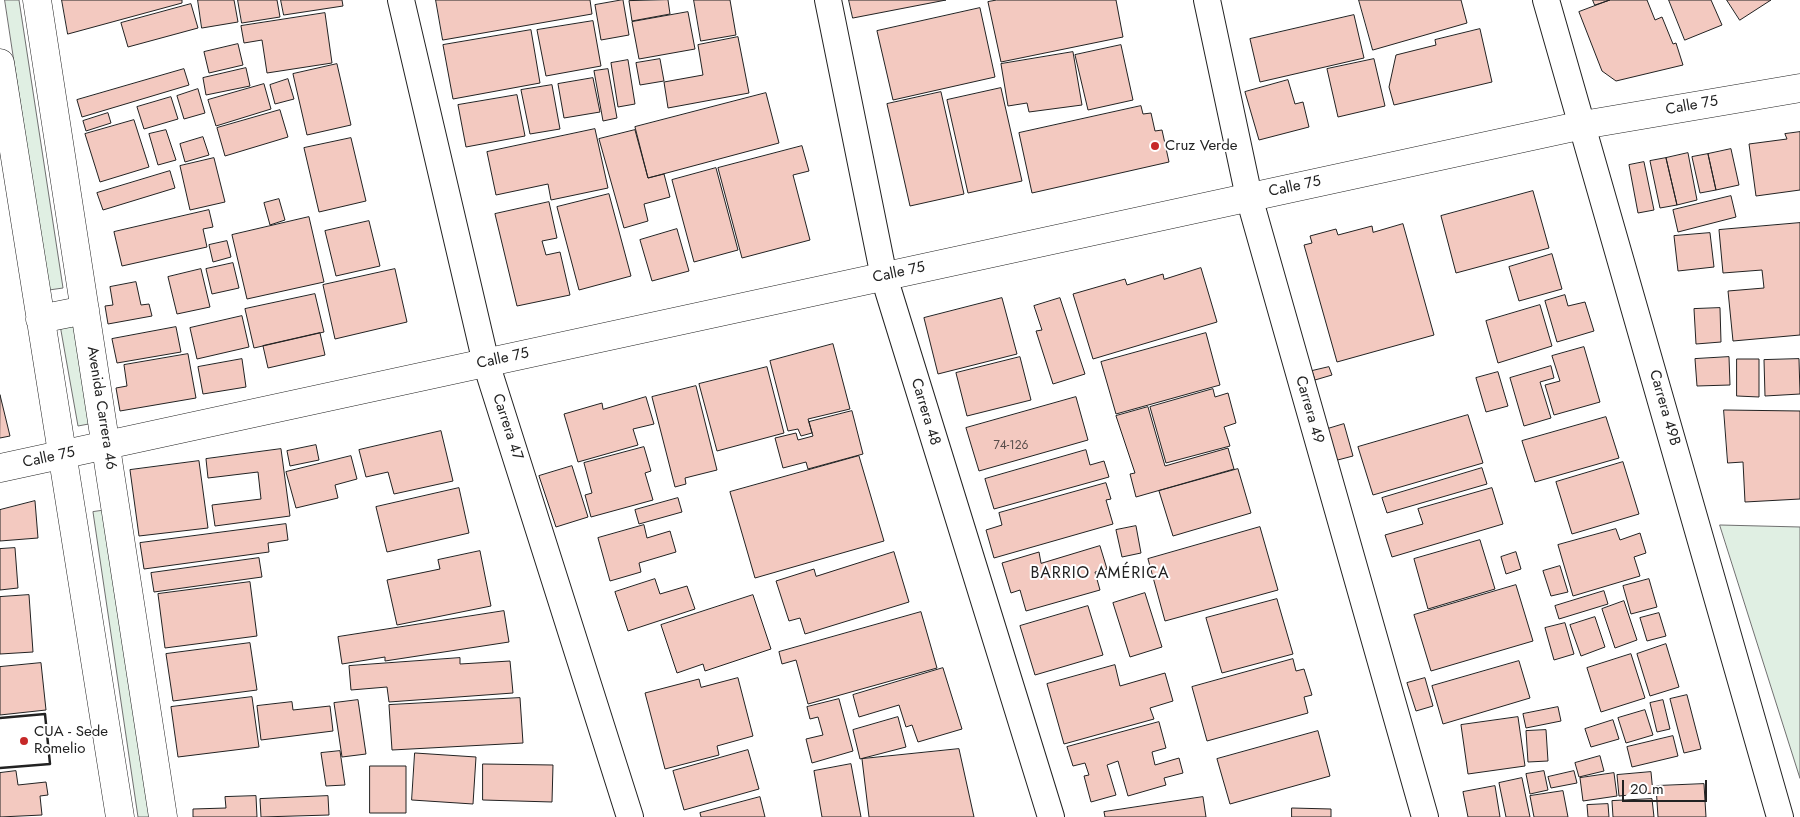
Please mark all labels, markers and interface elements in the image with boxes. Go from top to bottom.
street label: Calle 75 [1664,93,1720,119]
place label: Cruz Verde [1165,137,1238,155]
marker: Cruz Verde [1149,140,1161,152]
street label: Calle 75 [1267,173,1323,201]
street label: Calle 75 [871,259,927,287]
street label: Avenida Carrera 46 [82,345,120,471]
street label: Calle 75 [475,345,531,373]
street label: Carrera 49B [1645,368,1683,448]
street label: Carrera 49 [1291,374,1327,446]
street label: Carrera 48 [906,376,944,448]
street label: Carrera 47 [488,392,526,462]
house number: 74-126 [994,439,1028,453]
street label: Calle 75 [21,444,77,472]
district label: BARRIO AMÉRICA [1029,564,1171,584]
place label: CUA - Sede Romelio [34,723,108,758]
marker: CUA - Sede Romelio [18,735,30,747]
scale bar [1625,770,1710,802]
text: 20 m [1630,778,1664,800]

